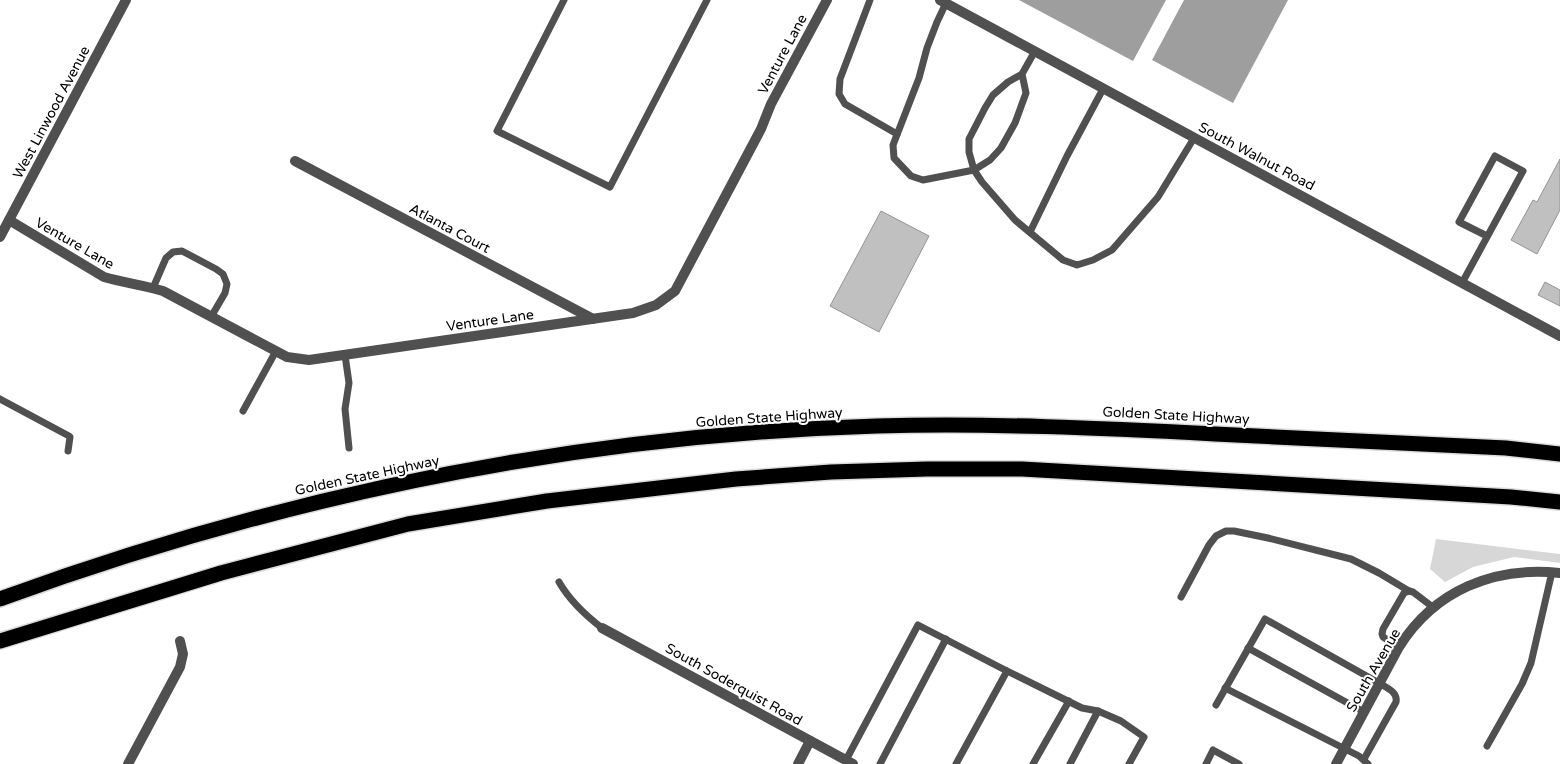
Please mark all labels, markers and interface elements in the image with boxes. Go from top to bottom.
street label: Venture Lane [754,11,811,97]
street label: West Linwood Avenue [9,43,94,181]
street label: South Walnut Road [1196,119,1318,194]
street label: Atlanta Court [406,200,494,257]
street label: Venture Lane [32,214,117,273]
street label: Venture Lane [445,306,535,335]
street label: Golden State Highway [1102,403,1250,428]
street label: Golden State Highway [695,404,843,431]
street label: Golden State Highway [293,452,441,499]
street label: South Avenue [1343,626,1404,715]
street label: South Soderquist Road [662,640,805,729]

